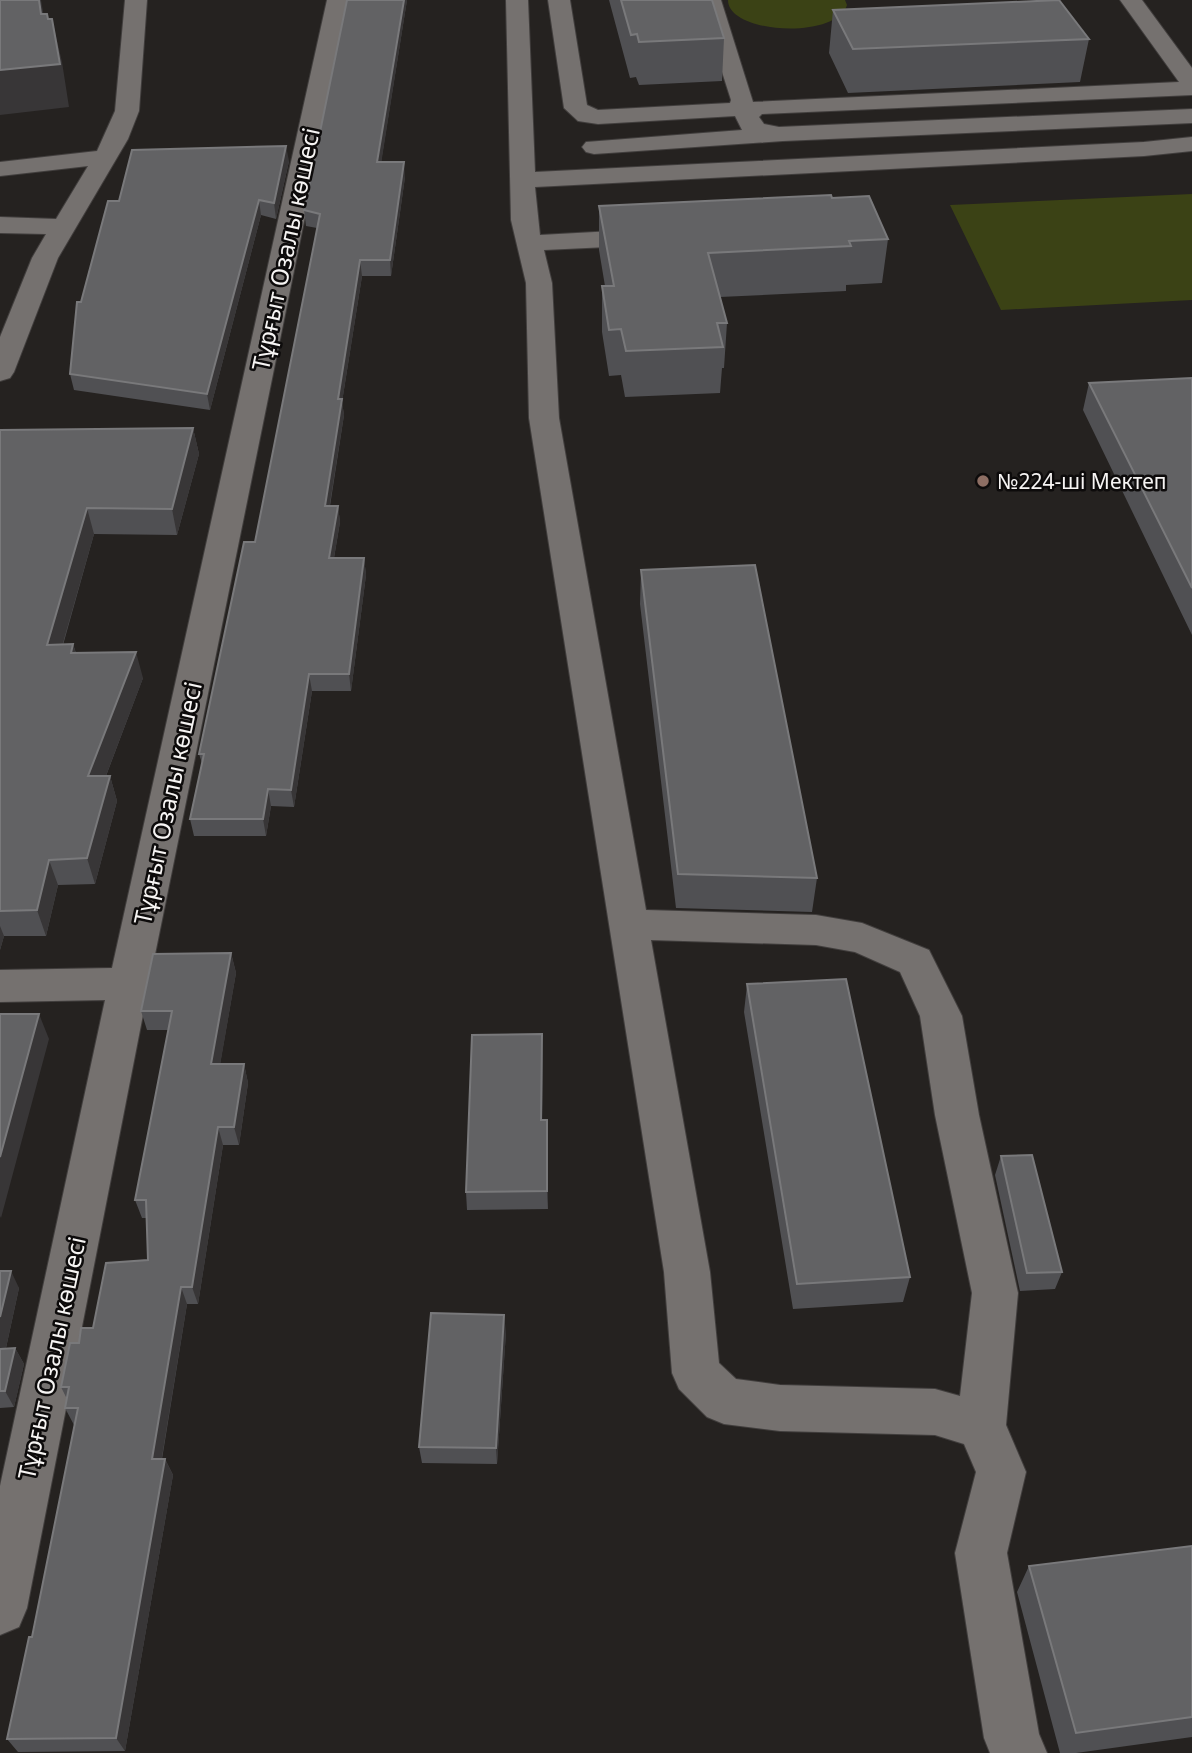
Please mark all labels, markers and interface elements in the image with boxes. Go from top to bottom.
street label: Тұрғыт Озалы көшесі [243,125,327,373]
place label: №224-ші Мектеп [997,467,1167,495]
marker: №224-ші Мектеп [975,473,991,489]
street label: Тұрғыт Озалы көшесі [125,679,209,927]
street label: Тұрғыт Озалы көшесі [9,1234,93,1482]

